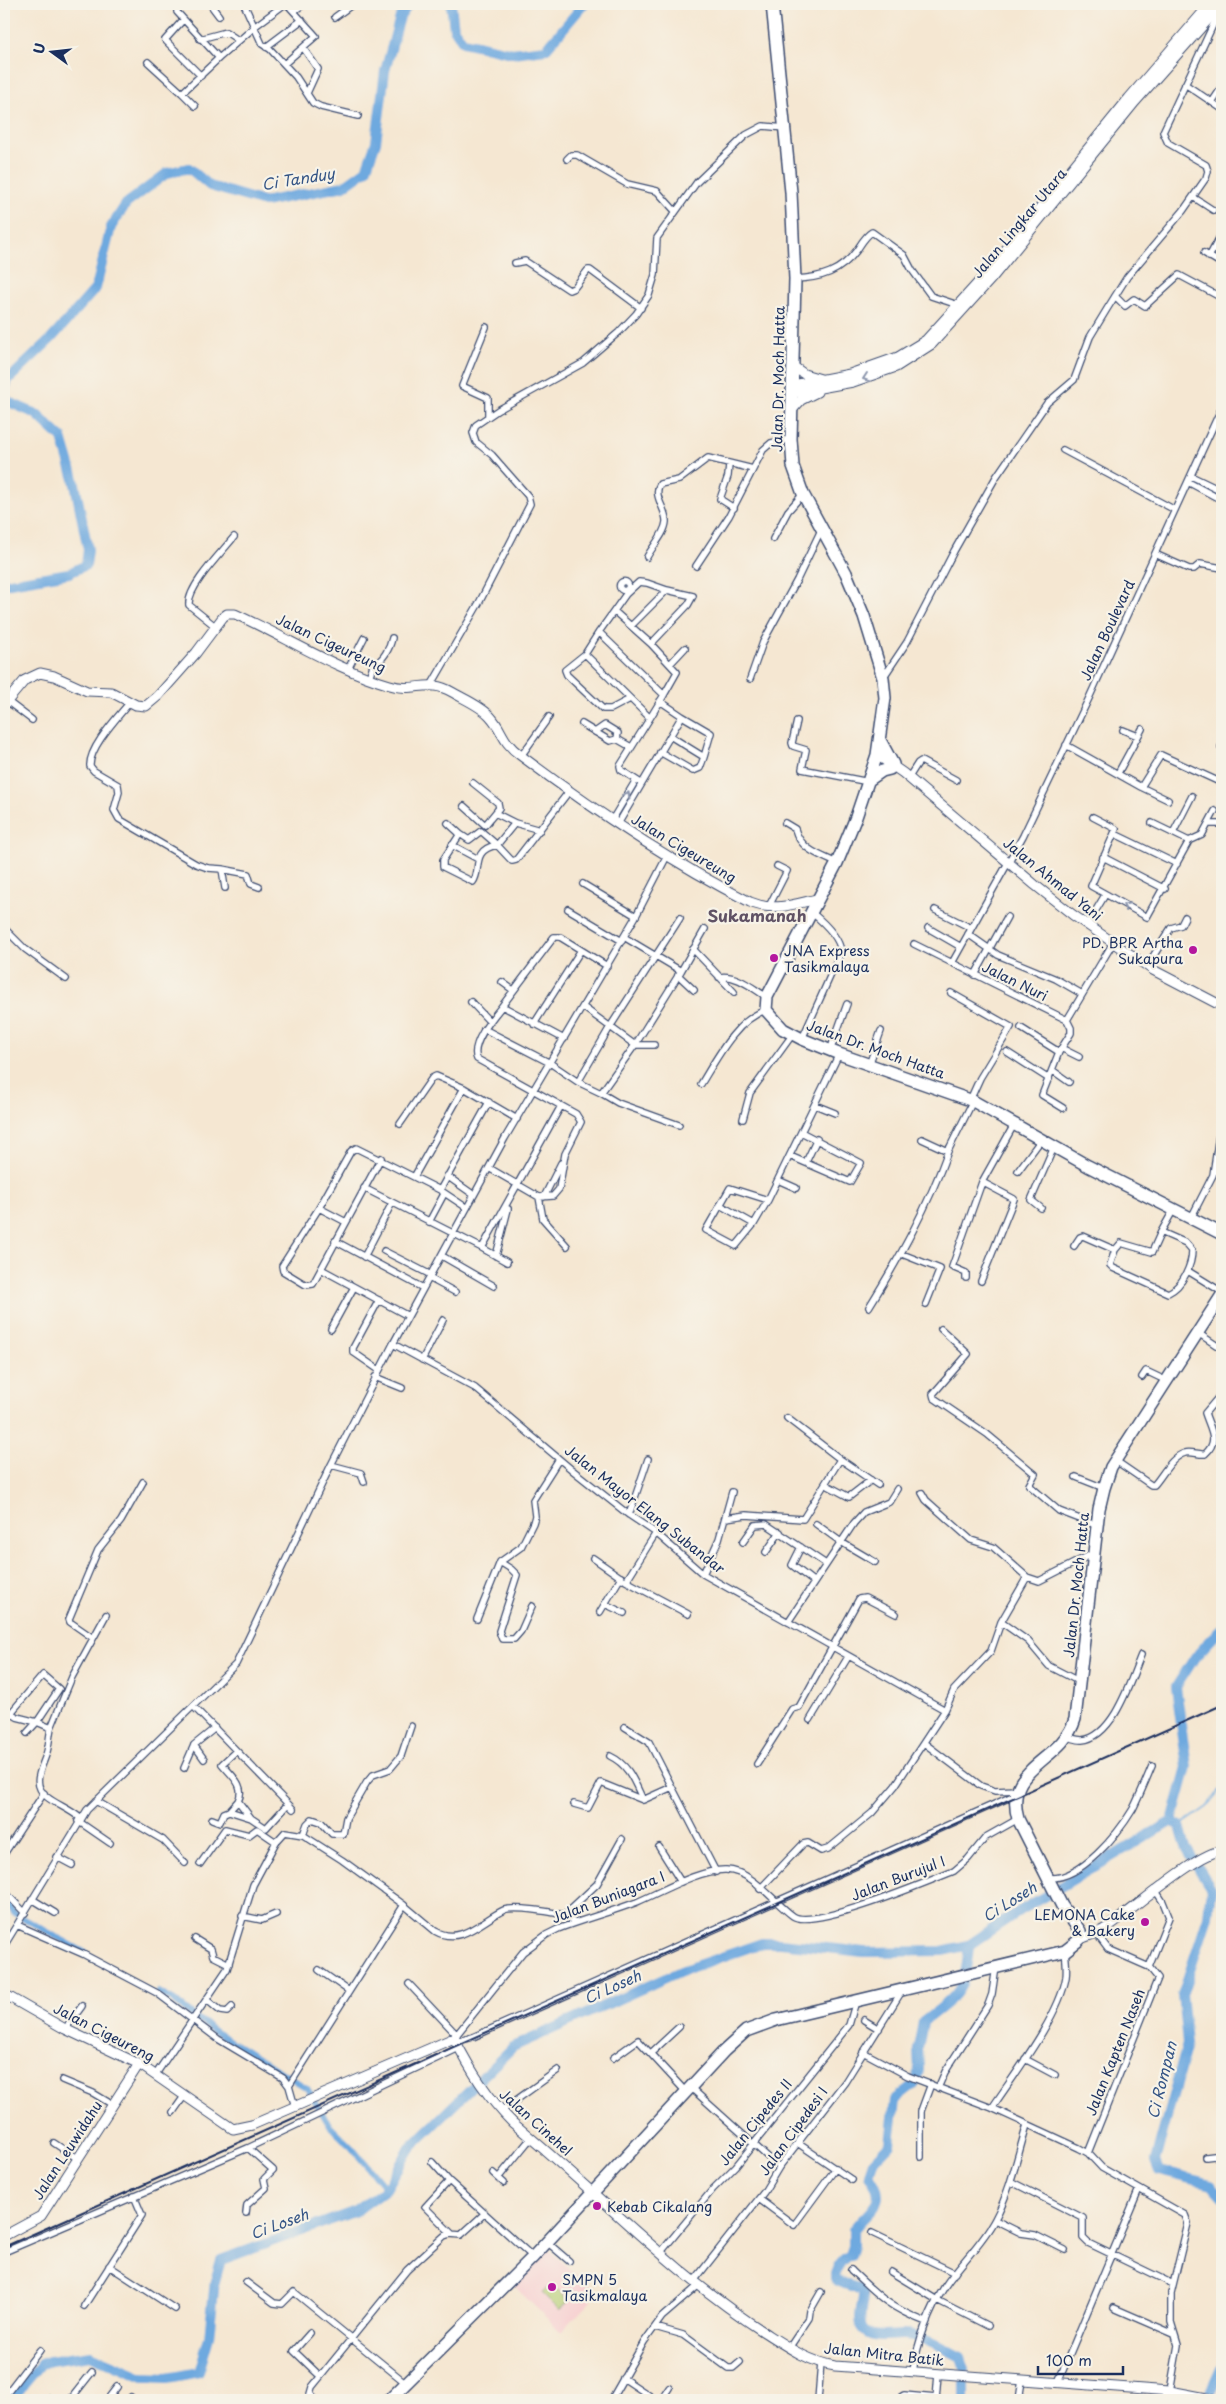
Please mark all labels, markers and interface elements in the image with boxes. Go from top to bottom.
north arrow [28,28,78,78]
text: U [27,41,50,56]
water label: Ci Tanduy [260,161,337,195]
street label: Jalan Lingkar Utara [967,163,1071,282]
street label: Jalan Dr. Moch Hatta [766,306,790,452]
one-way arrow [863,372,871,382]
street label: Jalan Boulevard [1074,576,1140,684]
street label: Jalan Cigeureung [273,608,389,678]
one-way arrow [620,791,630,800]
street label: Jalan Cigeureung [628,808,740,888]
street label: Jalan Ahmad Yani [999,832,1107,926]
one-way arrow [1122,902,1131,912]
district label: Sukamanah [707,903,807,927]
place label: PD. BPR Artha Sukapura [1082,932,1183,969]
place label: JNA Express Tasikmalaya [784,940,870,977]
marker: PD. BPR Artha Sukapura [1187,944,1199,956]
marker: JNA Express Tasikmalaya [768,952,780,964]
street label: Jalan Nuri [978,956,1052,1006]
street label: Jalan Dr. Moch Hatta [804,1014,948,1084]
street label: Jalan Mayor Elang Subandar [560,1440,730,1579]
street label: Jalan Dr. Moch Hatta [1058,1511,1094,1659]
street label: Jalan Burujul I [848,1850,948,1906]
street label: Jalan Buniagara I [548,1866,668,1928]
water label: Ci Loseh [977,1875,1041,1927]
place label: LEMONA Cake & Bakery [1034,1904,1135,1941]
marker: LEMONA Cake & Bakery [1139,1916,1151,1928]
water label: Ci Loseh [580,1963,644,2009]
street label: Jalan Kapten Naseh [1080,1985,1150,2119]
street label: Jalan Cigeureng [50,1997,158,2067]
water label: Ci Rompan [1140,2038,1182,2121]
street label: Jalan Cipedes II [714,2074,796,2170]
street label: Jalan Cipedesi I [754,2082,832,2180]
street label: Jalan Cinehel [495,2084,577,2160]
street label: Jalan Leuwidahu [27,2096,107,2204]
place label: Kebab Cikalang [607,2196,712,2217]
marker: Kebab Cikalang [591,2200,603,2212]
water label: Ci Loseh [247,2202,311,2244]
place label: SMPN 5 Tasikmalaya [562,2269,648,2306]
marker: SMPN 5 Tasikmalaya [546,2281,558,2293]
street label: Jalan Mitra Batik [823,2337,946,2371]
scale bar [1038,2344,1124,2376]
text: 100 m [1046,2348,1092,2371]

